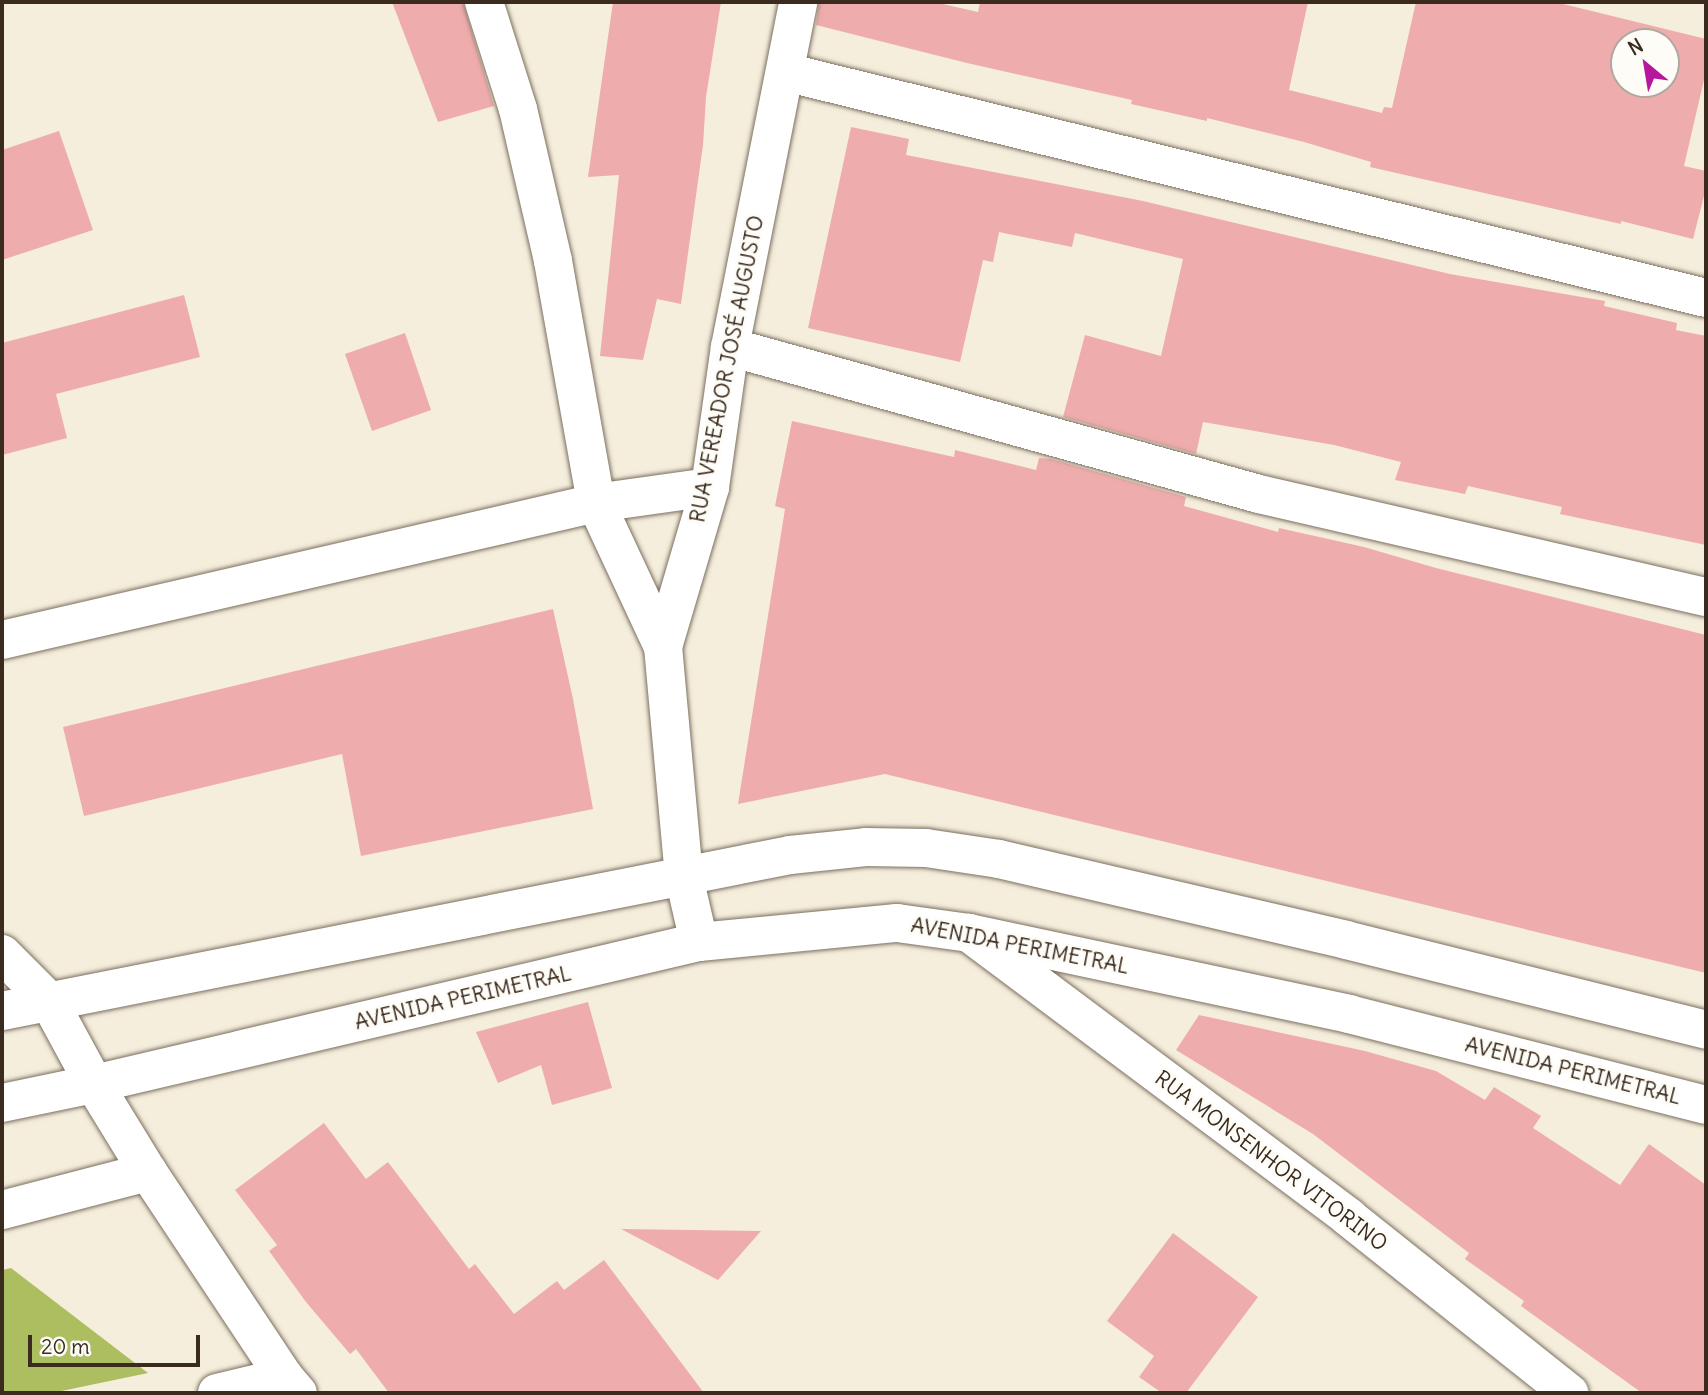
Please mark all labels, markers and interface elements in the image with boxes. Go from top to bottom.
north arrow [1610,28,1680,98]
text: N [1624,33,1647,60]
street label: RUA VEREADOR JOSÉ AUGUSTO [685,213,769,525]
street label: AVENIDA PERIMETRAL [909,913,1131,979]
street label: AVENIDA PERIMETRAL [352,961,574,1035]
street label: AVENIDA PERIMETRAL [1463,1032,1683,1110]
street label: RUA MONSENHOR VITORINO [1150,1065,1392,1257]
scale bar [32,1322,203,1366]
text: 20 m [41,1333,90,1360]

